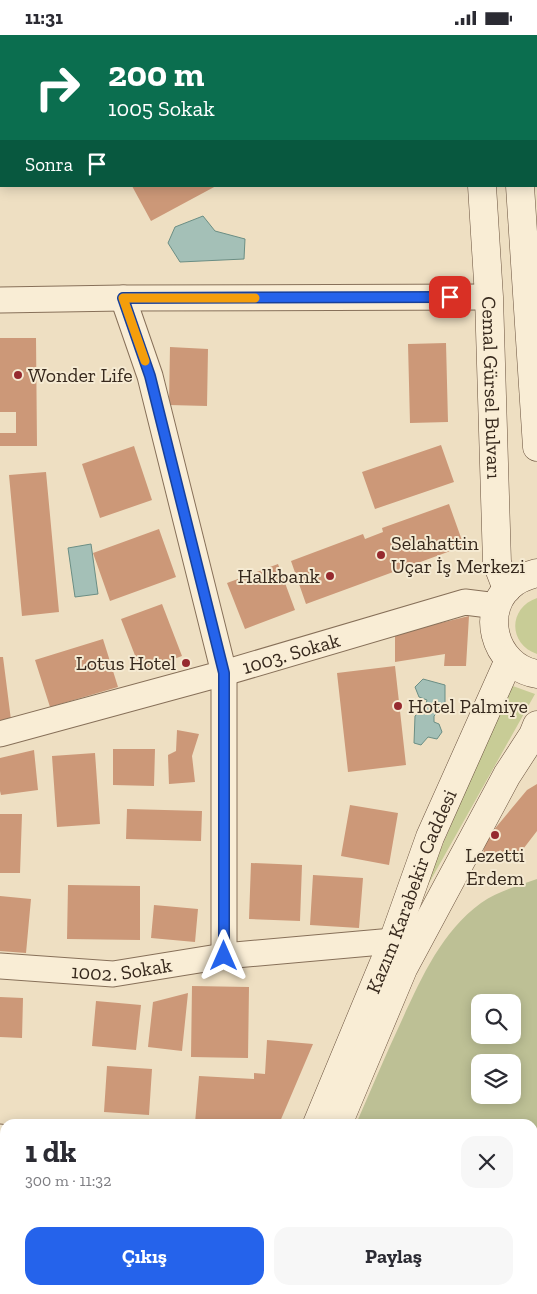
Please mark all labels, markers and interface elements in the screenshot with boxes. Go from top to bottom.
text: 11:31 [25,6,63,29]
text: 200 m [108,53,204,95]
icon: right [25,55,90,120]
text: 1005 Sokak [108,95,215,122]
icon: arrive [83,150,111,178]
text: Sonra [25,153,73,176]
pin [429,276,471,318]
icon: arrive [436,283,464,311]
street label: Cemal Gürsel Bulvarı [477,296,506,480]
place label: Wonder Life [28,363,133,387]
marker: Wonder Life [12,369,24,381]
place label: Selahattin Uçar İş Merkezi [391,531,525,578]
marker: Selahattin Uçar İş Merkezi [375,549,387,561]
place label: Halkbank [238,564,321,588]
marker: Halkbank [324,570,336,582]
street label: 1003. Sokak [239,627,343,679]
place label: Lotus Hotel [76,651,176,675]
marker: Lotus Hotel [180,657,192,669]
place label: Hotel Palmiye [408,694,528,718]
marker: Hotel Palmiye [392,700,404,712]
street label: Kazım Karabekir Caddesi [361,785,462,997]
marker: Lezetti Erdem [489,829,501,841]
place label: Lezetti Erdem [465,843,525,890]
position arrow [197,929,249,981]
street label: 1002. Sokak [70,953,174,986]
map controls [471,994,521,1104]
button: search [471,994,521,1044]
button: layers [471,1054,521,1104]
text: 1 dk [25,1134,76,1170]
button: close [461,1136,513,1188]
text: 300 m · 11:32 [25,1171,111,1190]
button: Çıkış [25,1227,264,1285]
button: Paylaş [274,1227,513,1285]

